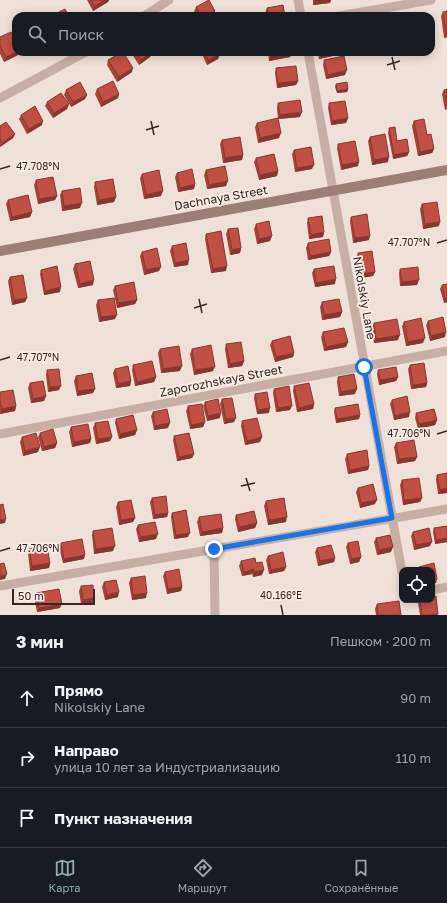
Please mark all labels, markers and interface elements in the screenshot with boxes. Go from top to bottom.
search box [12,12,435,56]
icon: search [26,23,48,45]
text: Поиск [58,25,104,43]
text: 47.708°N [16,160,60,172]
street label: Dachnaya Street [173,182,269,213]
text: 47.707°N [388,236,430,248]
street label: Nikolskiy Lane [350,255,379,341]
text: 47.707°N [17,351,59,363]
route start [355,358,373,376]
street label: Zaporozhskaya Street [158,361,284,400]
text: 47.706°N [387,427,431,439]
route end [205,540,223,558]
text: 47.706°N [16,542,60,554]
map controls [399,567,435,603]
button: locate [399,567,435,603]
scale bar [12,587,95,606]
text: 50 m [18,589,44,602]
text: 40.166°E [260,589,302,601]
text: 3 мин [16,631,64,652]
text: Пешком · 200 m [330,633,431,649]
text: Прямо [54,681,103,699]
icon: ahead [16,687,38,709]
text: 90 m [400,690,431,706]
text: Nikolskiy Lane [54,699,145,715]
text: Направо [54,741,119,759]
icon: right [16,747,38,769]
text: 110 m [396,750,431,766]
text: улица 10 лет за Индустриализацию [54,759,280,775]
icon: arrive [16,807,38,829]
text: Пункт назначения [54,809,192,827]
tab: Карта [49,857,80,894]
tab: Маршрут [178,857,227,894]
tab: Сохранённые [325,857,398,894]

